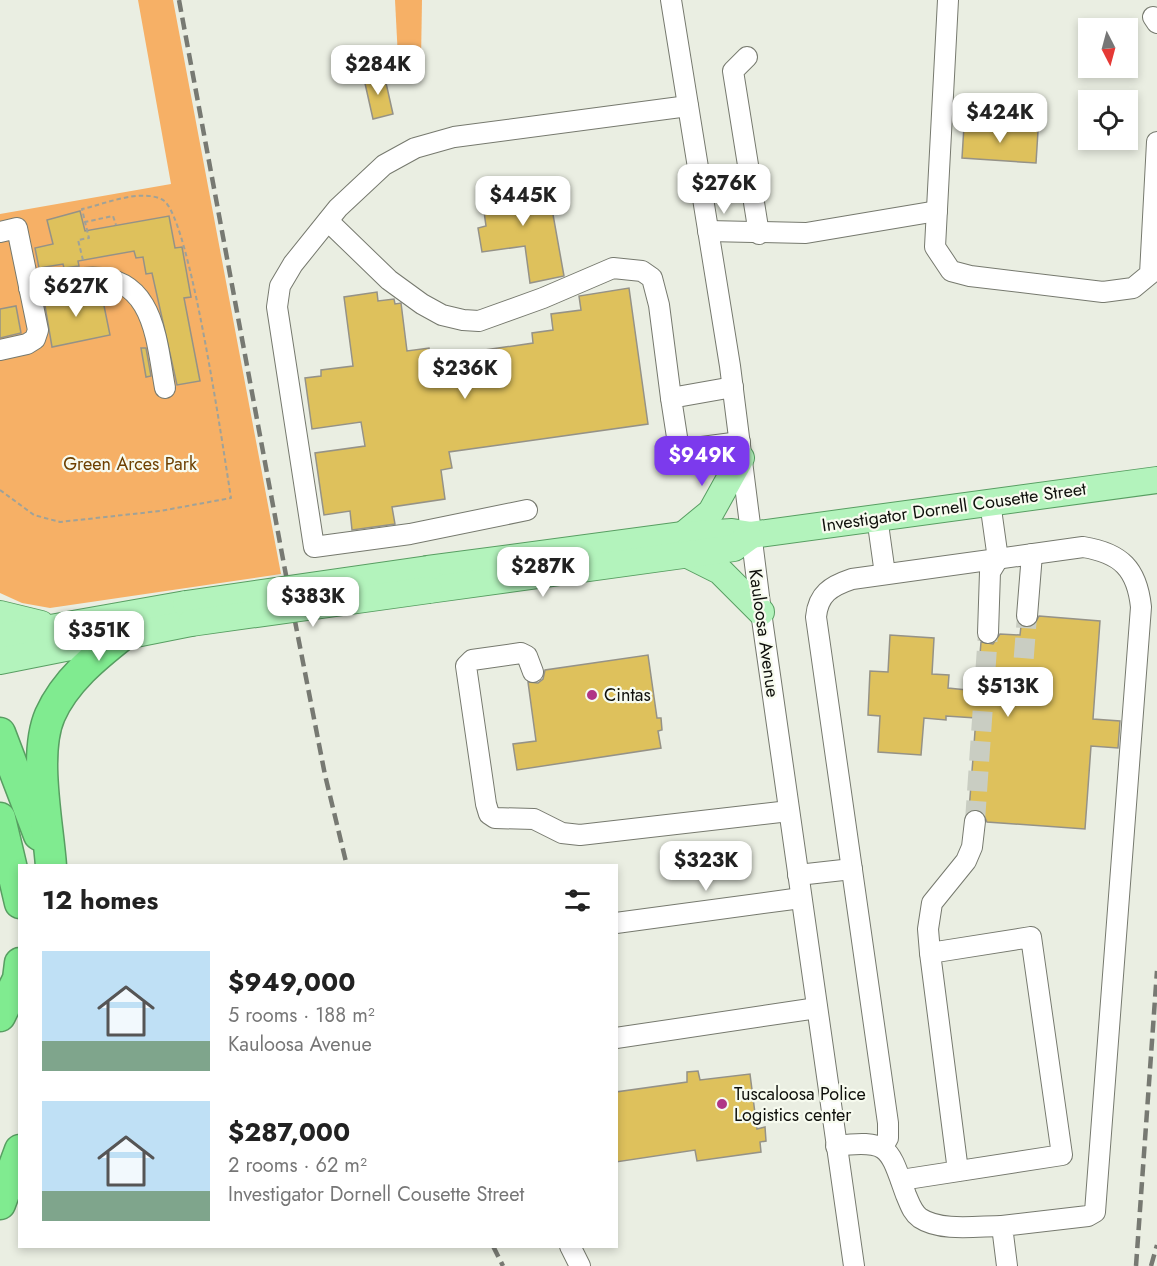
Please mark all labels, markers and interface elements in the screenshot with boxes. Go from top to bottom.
north arrow [1078,18,1138,78]
map controls [1078,18,1138,150]
pin: $284K [336,45,420,96]
text: $284K [345,50,411,79]
button: locate [1078,90,1138,150]
pin: $424K [958,93,1042,144]
text: $424K [966,98,1034,127]
pin: $276K [682,164,766,215]
text: $276K [692,169,756,198]
pin: $445K [481,176,565,227]
text: $445K [489,181,557,210]
pin: $627K [34,267,118,318]
text: $627K [44,272,108,301]
pin: $236K [423,349,507,400]
text: $236K [432,354,498,383]
pin: $949K [660,436,744,487]
text: $949K [668,441,736,470]
park label: Green Arces Park [63,451,197,477]
street label: Investigator Dornell Cousette Street [820,475,1088,538]
pin: $287K [501,547,585,598]
text: $287K [511,552,575,581]
street label: Kauloosa Avenue [742,567,786,699]
pin: $383K [271,577,355,628]
text: $383K [281,582,345,611]
pin: $351K [57,611,141,662]
text: $351K [68,616,130,645]
pin: $513K [966,667,1050,718]
text: $513K [977,672,1039,701]
place label: Cintas [604,682,651,708]
marker: Cintas [585,688,599,702]
pin: $323K [664,841,748,892]
text: $323K [674,846,738,875]
text: 12 homes [42,881,158,919]
icon: filters [561,884,594,917]
text: $949,000 [228,963,355,1001]
icon: home [90,975,162,1047]
text: 5 rooms · 188 m² [228,1001,375,1030]
text: Kauloosa Avenue [228,1030,372,1059]
place label: Tuscaloosa Police Logistics center [734,1081,866,1128]
marker: Tuscaloosa Police Logistics center [715,1097,729,1111]
text: $287,000 [228,1113,350,1151]
icon: home [90,1125,162,1197]
text: 2 rooms · 62 m² [228,1151,367,1180]
text: Investigator Dornell Cousette Street [228,1180,524,1209]

